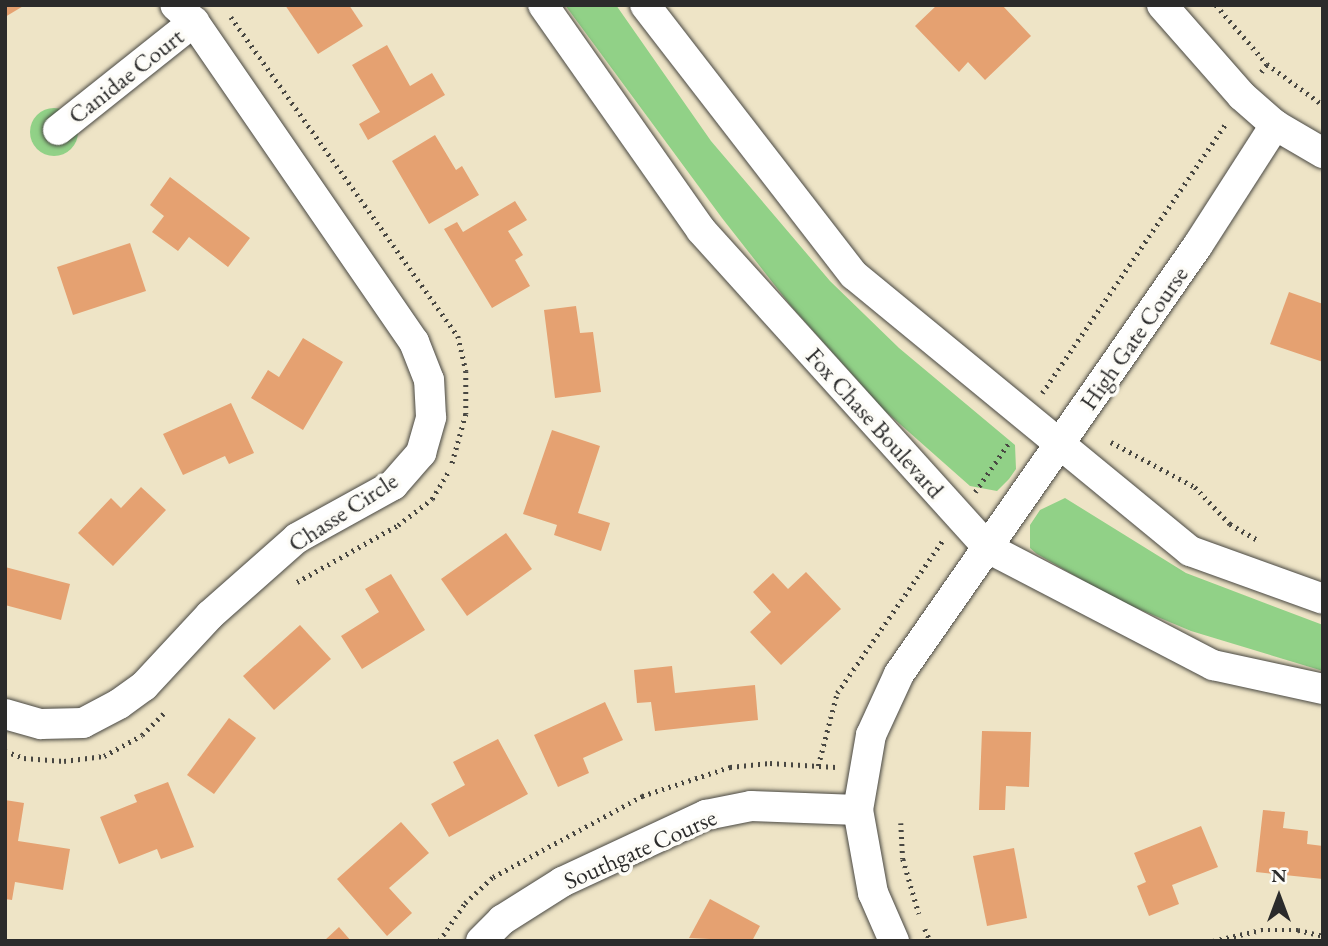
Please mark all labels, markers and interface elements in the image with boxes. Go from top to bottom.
street label: Canidae Court [63,22,189,130]
street label: High Gate Course [1074,261,1194,415]
street label: Fox Chase Boulevard [800,342,950,504]
street label: Chasse Circle [283,466,403,558]
street label: Southgate Course [559,802,721,896]
north arrow [1244,862,1314,932]
text: N [1271,863,1287,888]

